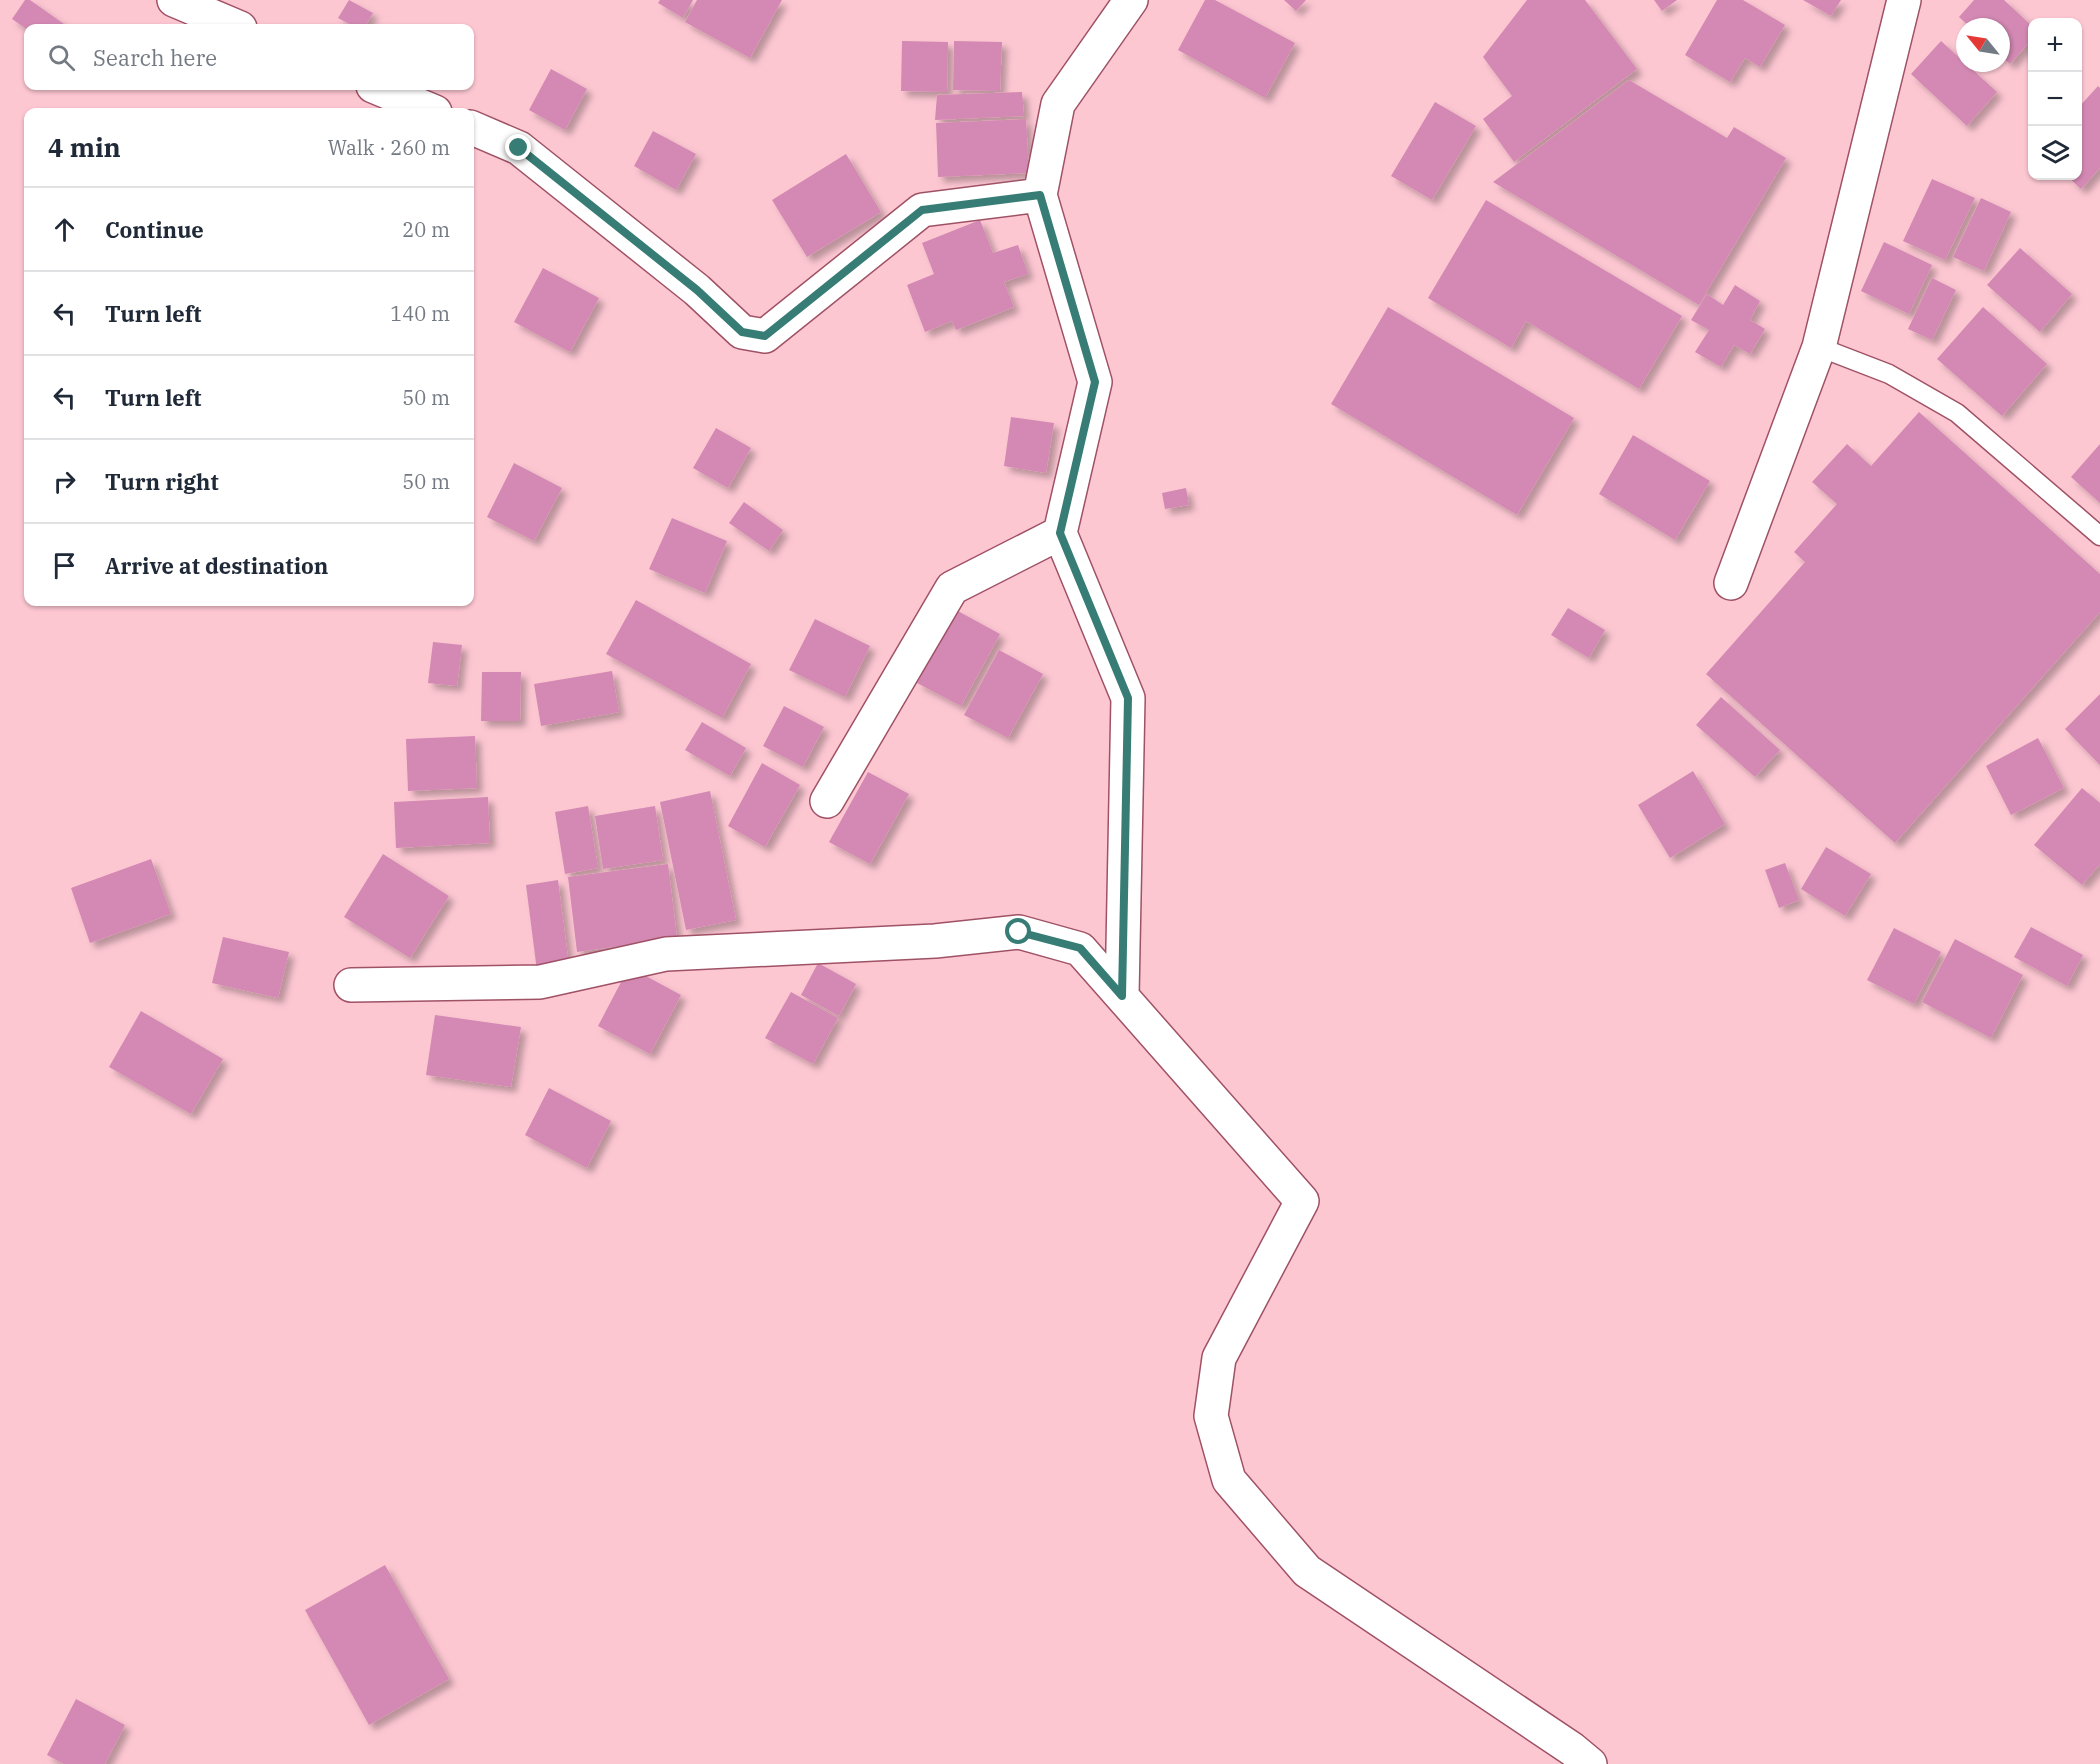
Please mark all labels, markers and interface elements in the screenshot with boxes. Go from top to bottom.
north arrow [1956,18,2010,72]
map controls [2028,18,2082,180]
button: + [2028,18,2082,72]
search box [24,24,474,90]
icon: search [45,41,78,74]
text: Search here [93,43,217,72]
button: − [2028,72,2082,126]
button: layers [2028,126,2082,180]
text: 4 min [48,130,121,164]
text: Walk · 260 m [328,134,450,161]
route end [505,134,531,160]
icon: ahead [48,213,81,246]
text: Continue [105,215,204,244]
text: 20 m [402,216,450,243]
icon: left [48,297,81,330]
text: Turn left [105,299,201,328]
text: 140 m [390,300,450,327]
icon: left [48,381,81,414]
text: Turn left [105,383,201,412]
text: 50 m [402,384,450,411]
icon: right [48,465,81,498]
text: Turn right [105,467,219,496]
text: 50 m [402,468,450,495]
icon: arrive [48,549,81,582]
text: Arrive at destination [105,551,328,580]
route start [1005,918,1031,944]

